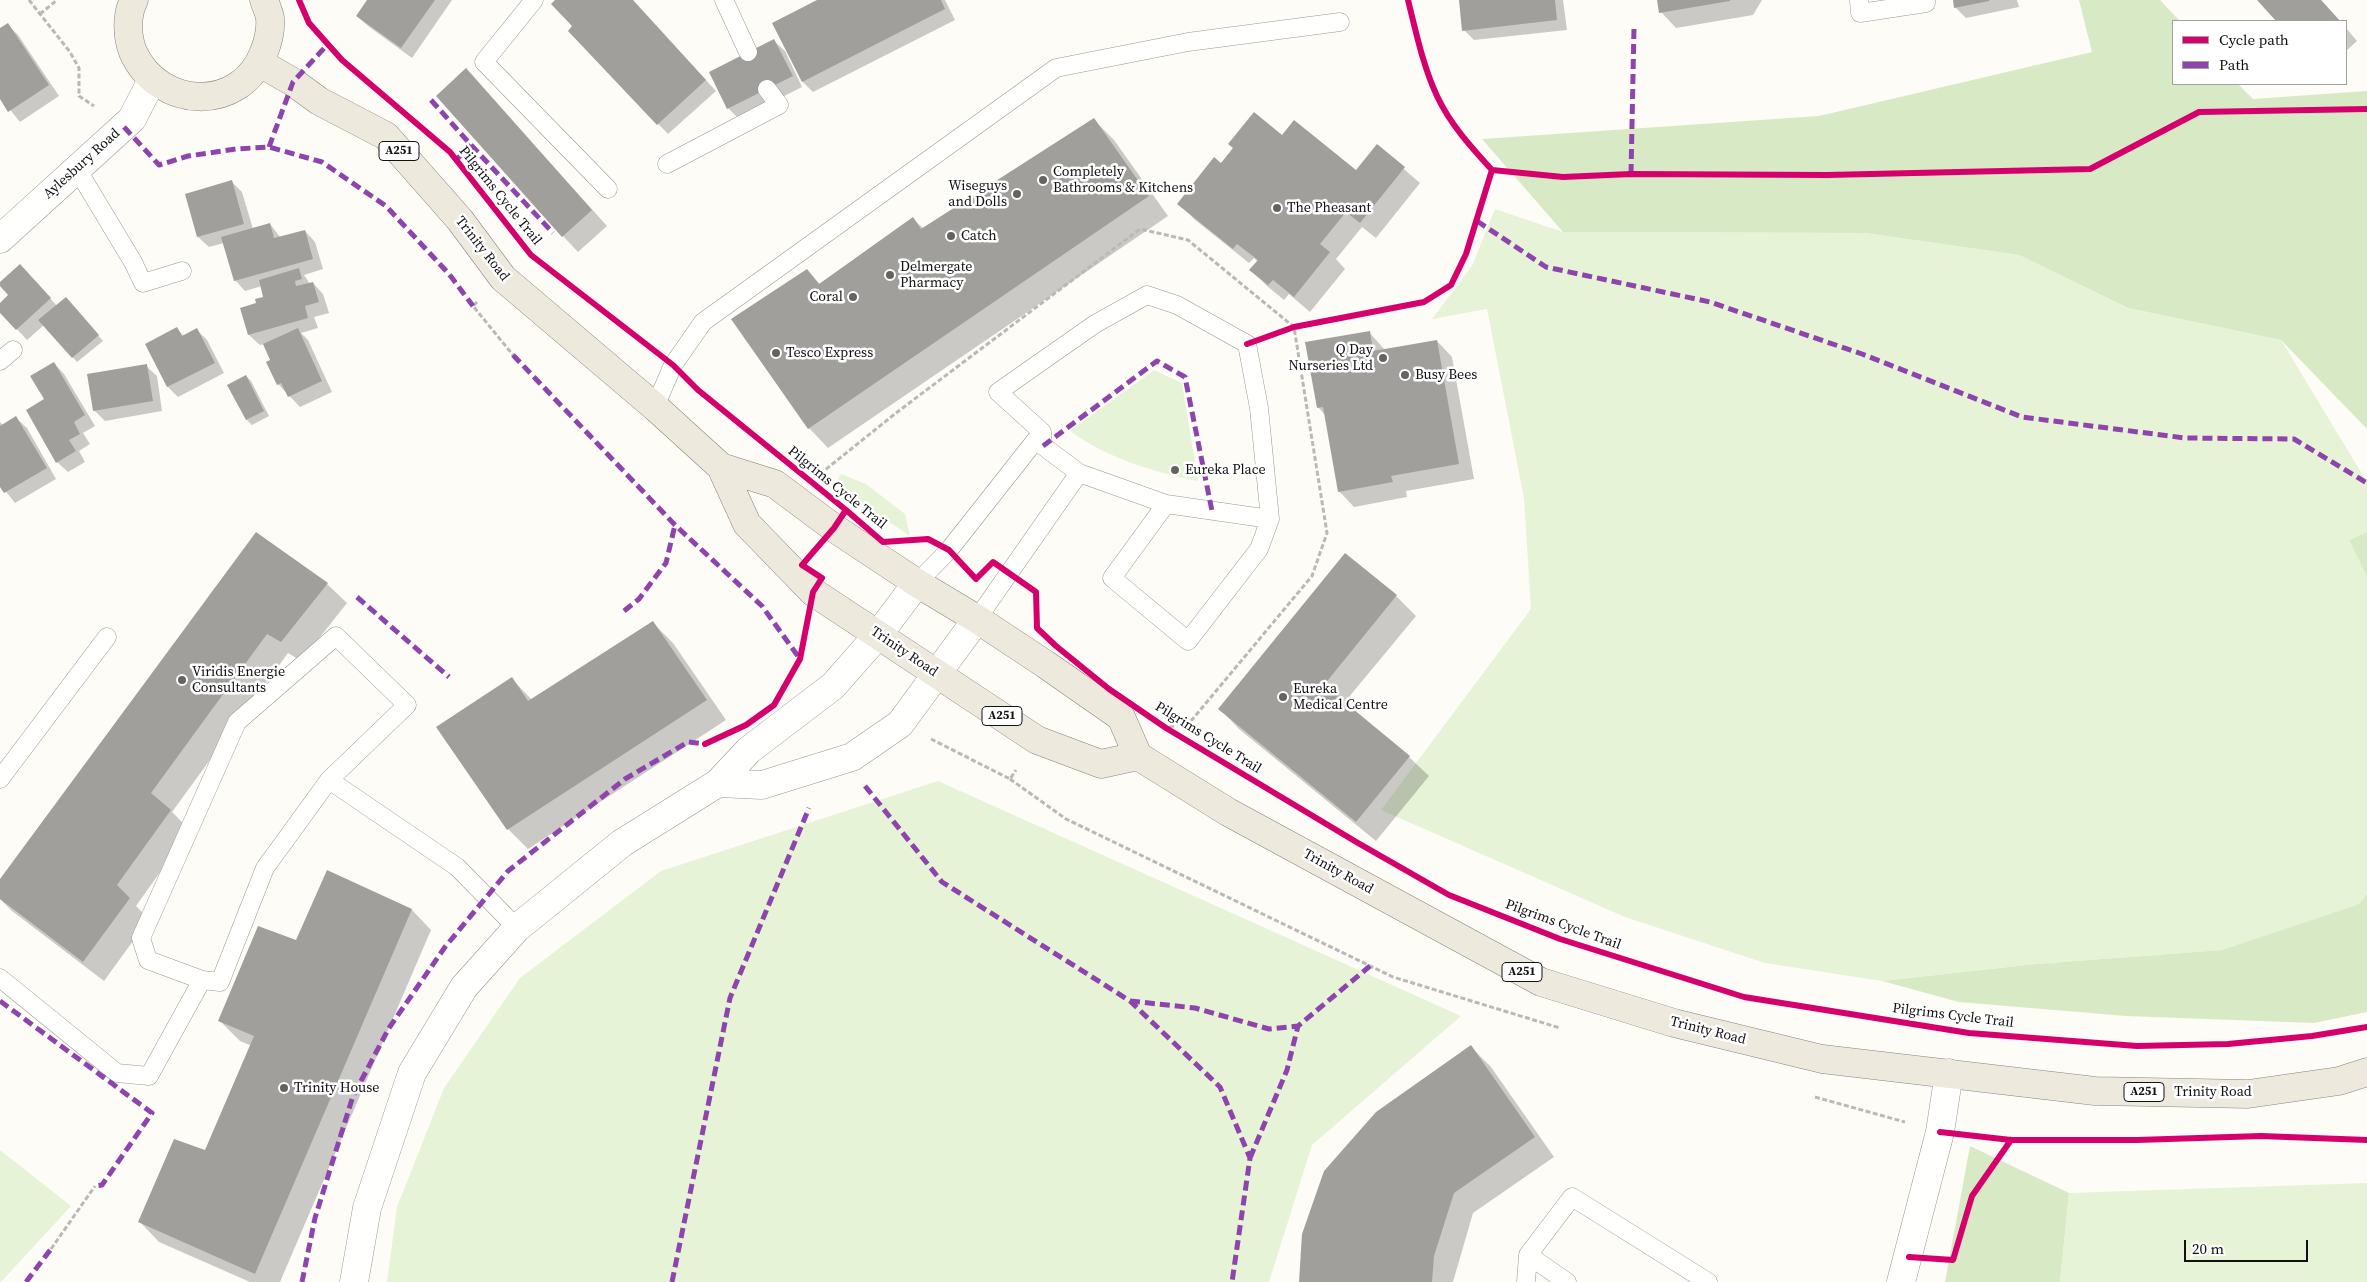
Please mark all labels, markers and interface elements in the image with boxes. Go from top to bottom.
legend [2172,20,2347,85]
text: Cycle path [2219,29,2289,50]
text: Path [2219,54,2249,75]
street label: Aylesbury Road [40,125,124,203]
road number: A251 [379,142,419,160]
street label: Pilgrims Cycle Trail [455,143,545,249]
place label: Completely Bathrooms & Kitchens [1053,164,1193,196]
marker: Completely Bathrooms & Kitchens [1037,174,1049,186]
place label: Wiseguys and Dolls [948,178,1007,210]
marker: Wiseguys and Dolls [1011,188,1023,200]
place label: The Pheasant [1287,200,1371,216]
marker: The Pheasant [1271,202,1283,214]
street label: Trinity Road [452,213,512,285]
place label: Catch [961,228,997,244]
marker: Catch [945,230,957,242]
place label: Delmergate Pharmacy [900,259,972,292]
marker: Delmergate Pharmacy [884,269,896,281]
place label: Coral [809,289,843,305]
marker: Coral [847,291,859,303]
place label: Q Day Nurseries Ltd [1289,342,1373,374]
place label: Tesco Express [786,345,873,361]
marker: Tesco Express [770,347,782,359]
marker: Q Day Nurseries Ltd [1377,352,1389,364]
place label: Busy Bees [1415,367,1477,383]
marker: Busy Bees [1399,369,1411,381]
street label: Pilgrims Cycle Trail [784,443,890,533]
place label: Eureka Place [1185,462,1266,478]
marker: Eureka Place [1169,464,1181,476]
street label: Trinity Road [867,623,941,681]
place label: Viridis Energie Consultants [192,664,285,696]
marker: Viridis Energie Consultants [176,674,188,686]
place label: Eureka Medical Centre [1293,681,1388,714]
marker: Eureka Medical Centre [1277,691,1289,703]
street label: Pilgrims Cycle Trail [1152,699,1264,777]
road number: A251 [982,706,1022,726]
street label: Trinity Road [1300,846,1376,898]
street label: Pilgrims Cycle Trail [1503,896,1623,954]
road number: A251 [1502,962,1542,982]
street label: Pilgrims Cycle Trail [1891,1000,2015,1032]
street label: Trinity Road [1668,1013,1748,1049]
place label: Trinity House [294,1080,379,1096]
marker: Trinity House [278,1082,290,1094]
road number: A251 [2124,1082,2164,1102]
street label: Trinity Road [2174,1084,2252,1100]
scale bar [2187,1230,2311,1262]
text: 20 m [2192,1238,2224,1259]

